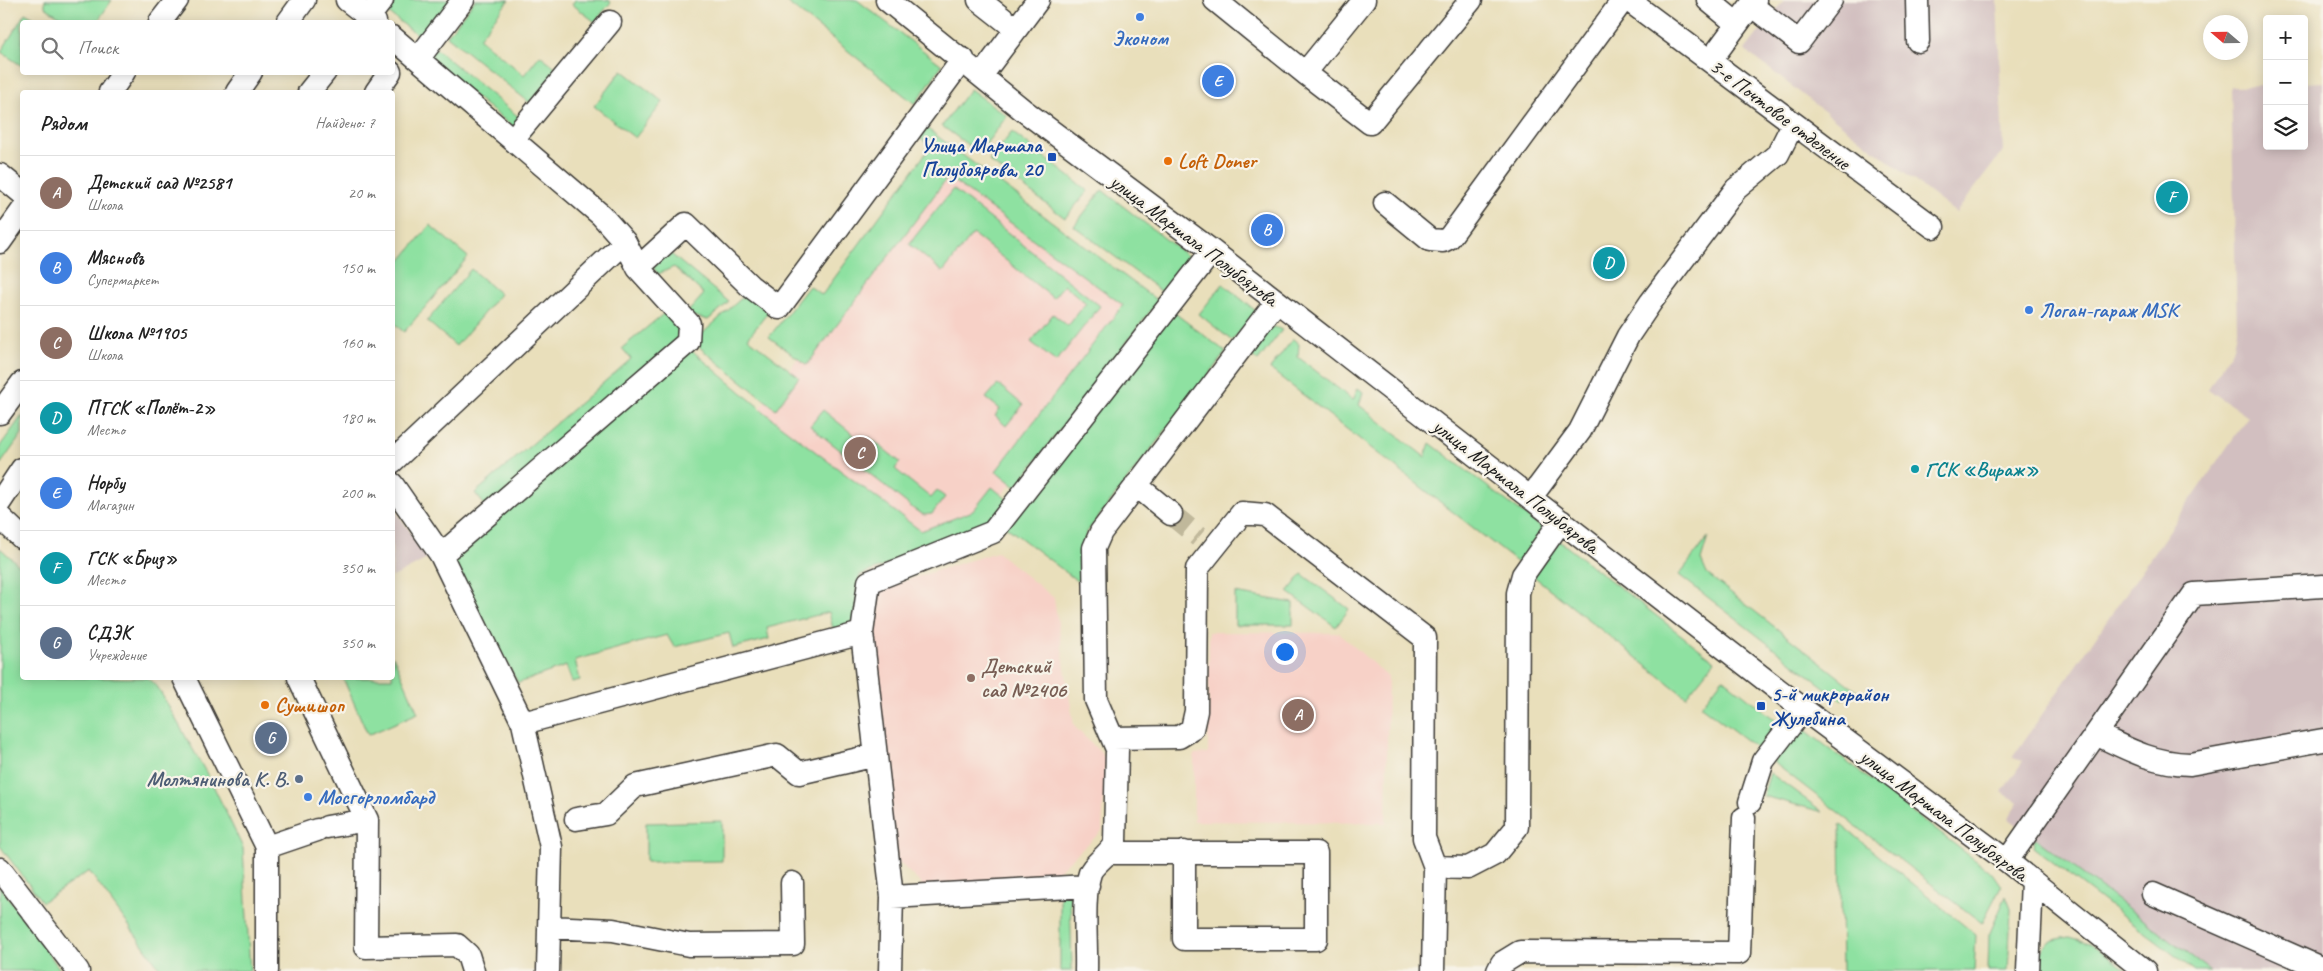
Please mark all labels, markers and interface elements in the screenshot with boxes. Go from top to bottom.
marker: Эконом [1134,11,1146,23]
north arrow [2203,15,2248,60]
map controls [2263,15,2308,150]
button: + [2263,15,2308,60]
search box [20,20,395,75]
place label: Эконом [1112,25,1169,51]
icon: search [38,34,66,62]
text: Поиск [78,36,118,60]
street label: 3-е Почтовое отделение [1705,53,1857,177]
button: − [2263,60,2308,105]
pin: E [1202,62,1234,100]
button: layers [2263,105,2308,150]
text: Рядом [40,110,87,136]
text: Найдено: 7 [315,113,375,133]
place label: Улица Маршала Полубоярова, 20 [920,132,1045,183]
place label: Loft Doner [1178,148,1258,174]
marker: Улица Маршала Полубоярова, 20 [1046,151,1058,163]
marker: Loft Doner [1162,155,1174,167]
street label: улица Маршала Полубоярова [1103,167,1285,313]
text: Детский сад №2581 [87,171,231,195]
pin: F [2156,178,2188,216]
text: A [52,183,60,203]
text: 20 m [348,183,375,203]
text: Школа [87,195,122,215]
pin: B [1251,211,1283,249]
pin: D [1593,244,1625,282]
text: Мясновъ [87,246,144,270]
text: B [52,258,60,278]
text: 150 m [341,258,375,278]
text: Супермаркет [87,270,158,290]
place label: Логан-гараж MSK [2039,297,2181,323]
marker: Логан-гараж MSK [2023,304,2035,316]
text: Школа №1905 [87,321,186,345]
text: C [52,333,60,353]
text: 160 m [341,333,375,353]
text: Школа [87,345,122,365]
text: ПГСК «Полёт-2» [87,396,215,420]
text: D [51,408,61,428]
text: 180 m [341,408,375,428]
street label: улица Маршала Полубоярова [1426,412,1606,560]
text: Место [87,420,125,440]
pin: C [844,434,876,472]
place label: ГСК «Вираж» [1925,456,2039,482]
marker: ГСК «Вираж» [1909,463,1921,475]
text: Норбу [87,471,125,495]
text: E [52,483,60,503]
text: 200 m [341,483,375,503]
text: Магазин [87,495,134,515]
text: ГСК «Бриз» [87,546,177,570]
text: F [52,558,60,578]
text: 350 m [341,558,375,578]
text: Место [87,570,125,590]
text: СДЭК [87,621,131,645]
text: G [52,633,60,653]
text: 350 m [341,633,375,653]
your location [1272,639,1298,665]
text: Учреждение [87,645,146,665]
place label: Детский сад №2406 [981,653,1068,703]
marker: Детский сад №2406 [965,672,977,684]
place label: 5-й микрорайон Жулебина [1771,681,1890,731]
place label: Сушишоп [275,692,346,718]
pin: A [1282,696,1314,734]
marker: Сушишоп [259,699,271,711]
marker: 5-й микрорайон Жулебина [1755,700,1767,712]
pin: G [255,719,287,757]
street label: улица Маршала Полубоярова [1853,742,2035,888]
place label: Молтянинова К. В. [147,766,290,792]
marker: Молтянинова К. В. [293,773,305,785]
place label: Мосгорломбард [318,784,436,810]
marker: Мосгорломбард [302,791,314,803]

